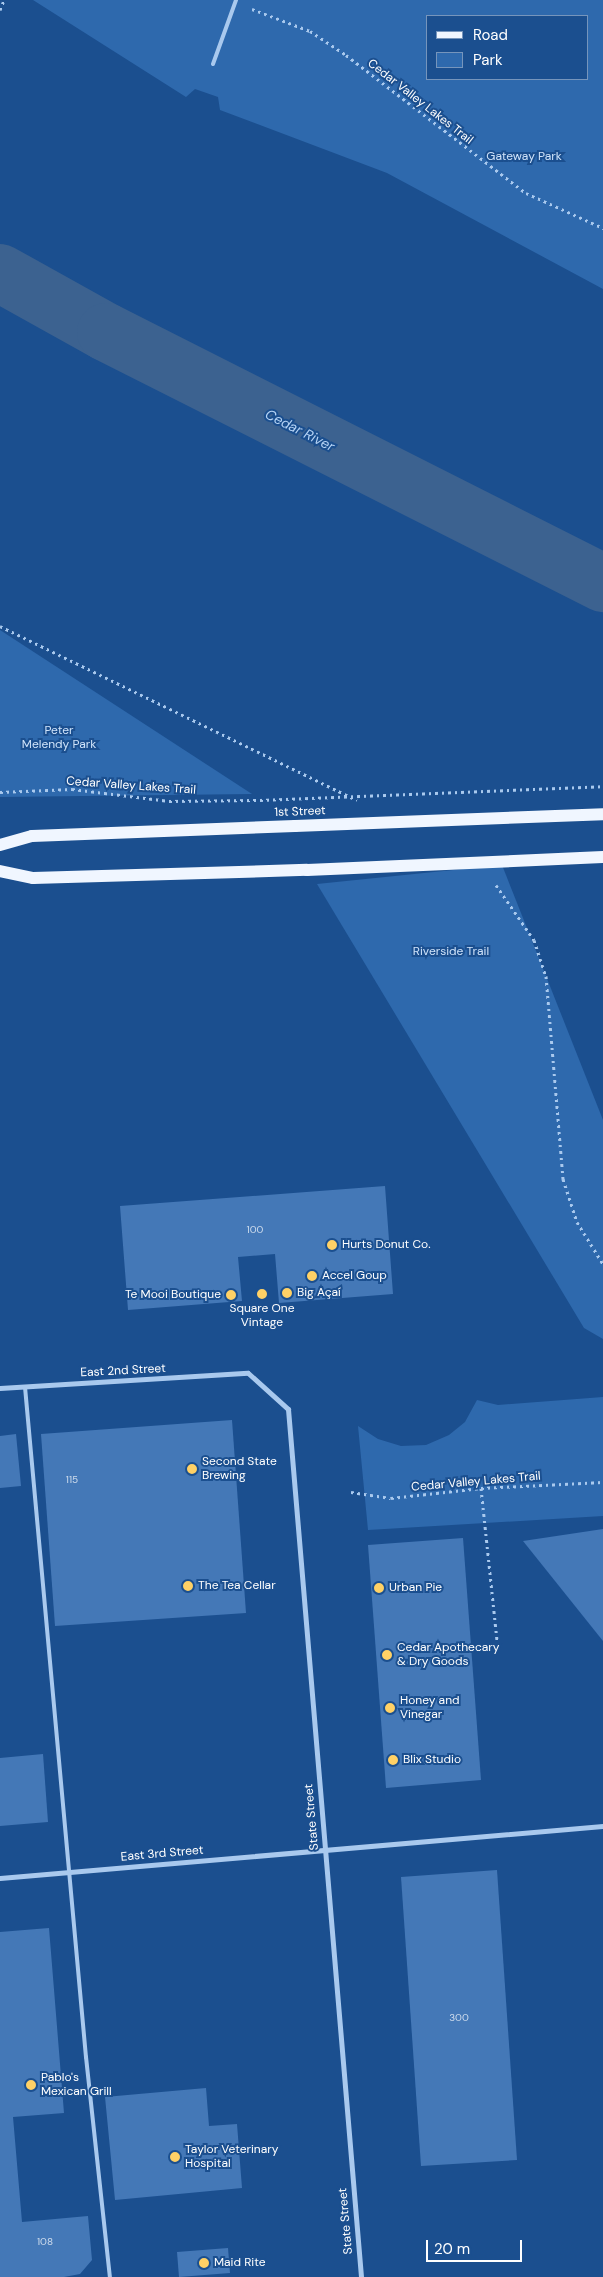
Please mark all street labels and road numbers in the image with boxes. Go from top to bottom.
street label: Cedar Valley Lakes Trail [364,56,476,148]
street label: Cedar Valley Lakes Trail [66,774,196,798]
street label: 1st Street [274,804,326,820]
street label: East 2nd Street [80,1362,166,1380]
street label: Cedar Valley Lakes Trail [411,1469,541,1495]
street label: State Street [302,1783,322,1851]
street label: East 3rd Street [120,1843,204,1865]
street label: State Street [336,2187,356,2255]

